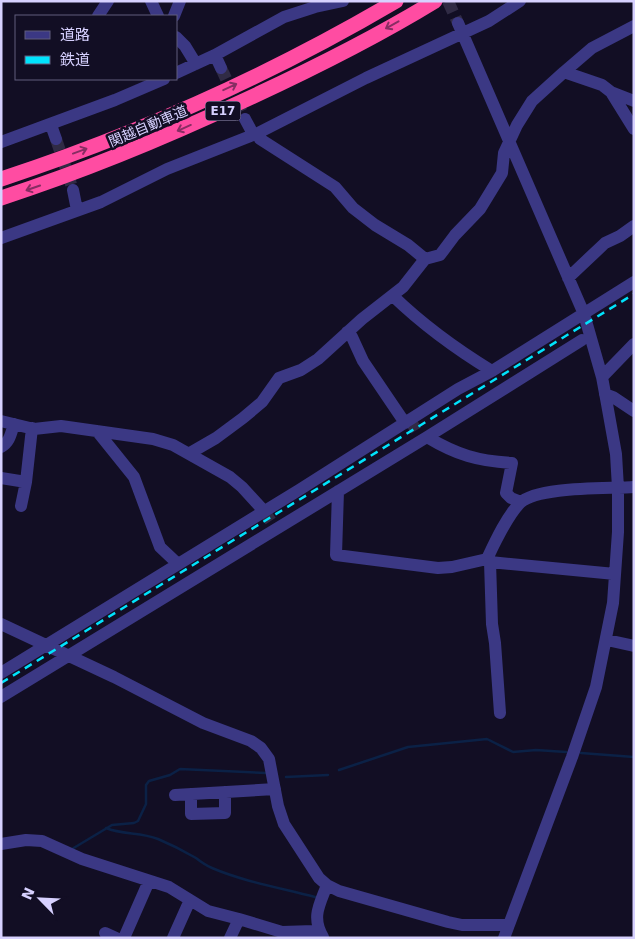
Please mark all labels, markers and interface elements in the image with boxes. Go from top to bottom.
legend [15,15,178,80]
one-way arrow [386,21,400,31]
text: 道路 [60,26,90,44]
text: 鉄道 [60,51,90,69]
one-way arrow [222,82,237,91]
street label: 関越自動車道 [106,102,190,150]
road number: E17 [206,102,240,120]
one-way arrow [177,124,192,134]
one-way arrow [72,146,88,155]
one-way arrow [25,184,41,193]
north arrow [15,874,65,924]
text: N [18,885,38,902]

